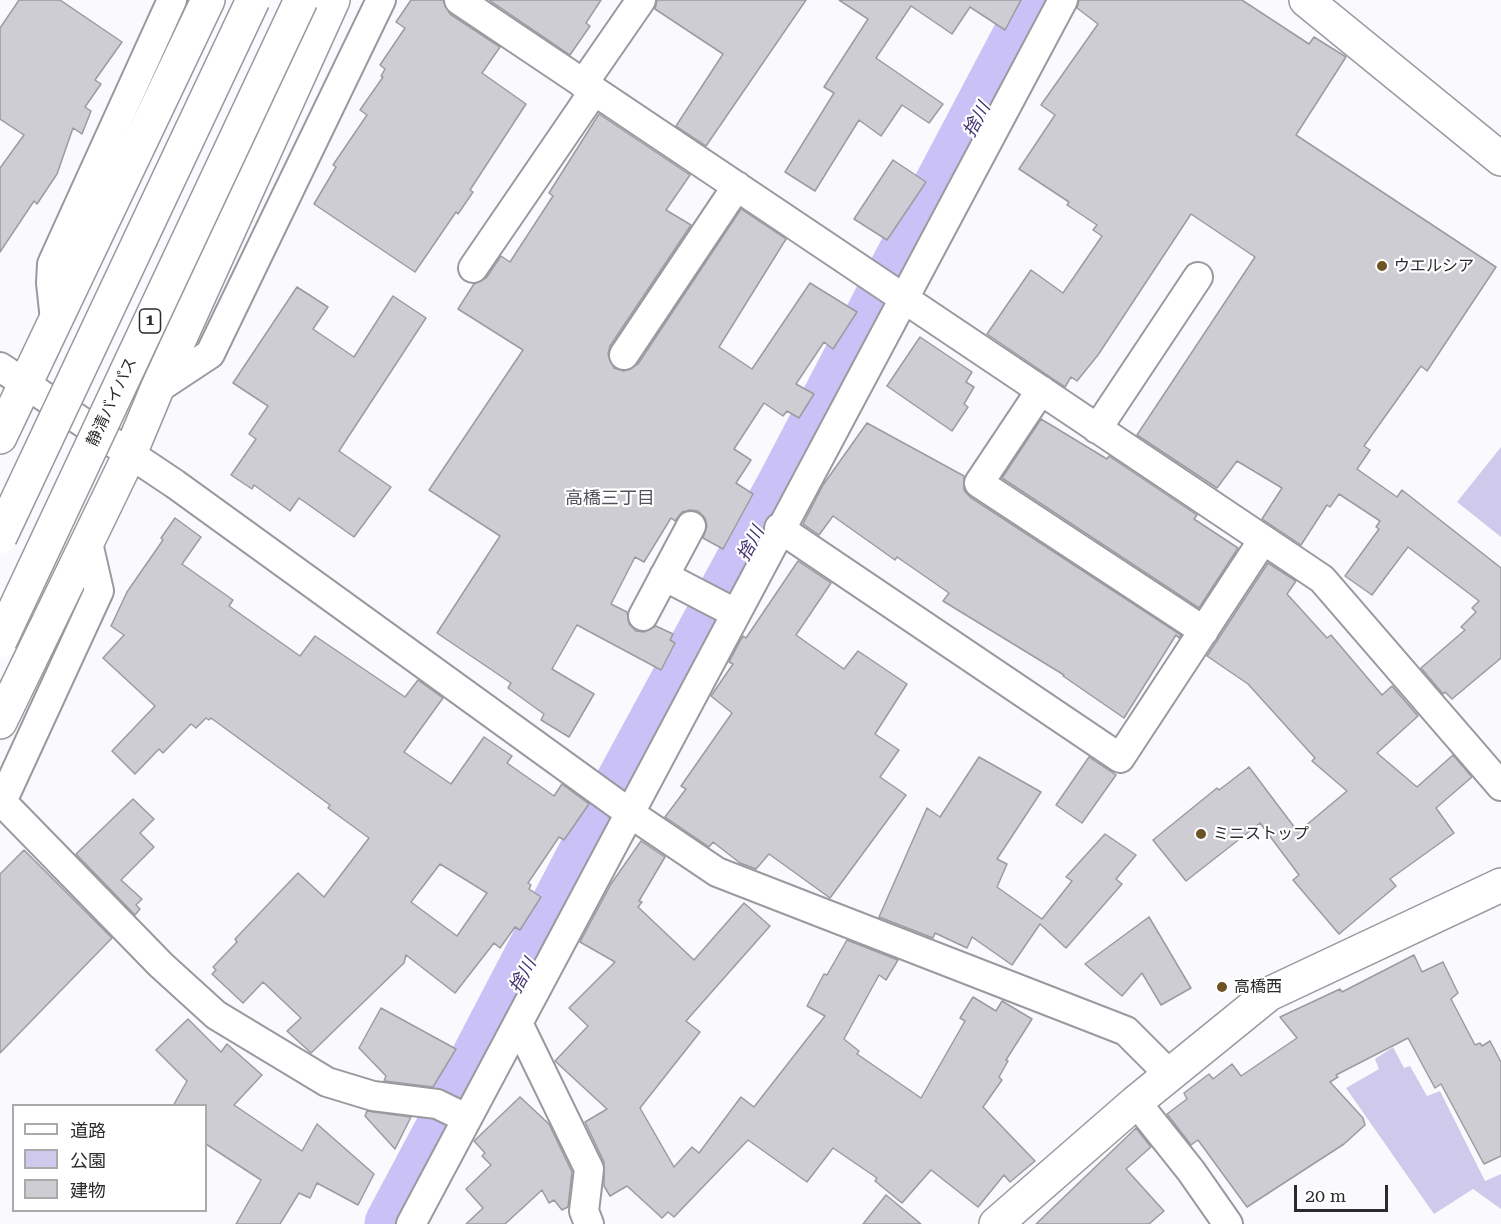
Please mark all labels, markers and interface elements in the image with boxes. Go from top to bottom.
water label: 捨川 [959,99,995,141]
place label: ウエルシア [1394,256,1474,276]
marker: ウエルシア [1375,259,1389,273]
road number: 1 [140,309,160,333]
street label: 静清バイパス [83,354,141,450]
district label: 高橋三丁目 [565,488,655,510]
water label: 捨川 [733,523,769,565]
place label: ミニストップ [1213,824,1309,844]
marker: ミニストップ [1194,827,1208,841]
water label: 捨川 [505,955,541,997]
place label: 高橋西 [1234,977,1282,997]
marker: 高橋西 [1215,980,1229,994]
legend [12,1104,207,1212]
text: 道路 [70,1120,106,1141]
text: 公園 [70,1150,106,1171]
scale bar [1297,1173,1392,1211]
text: 建物 [70,1180,106,1201]
text: 20 m [1305,1185,1346,1206]

